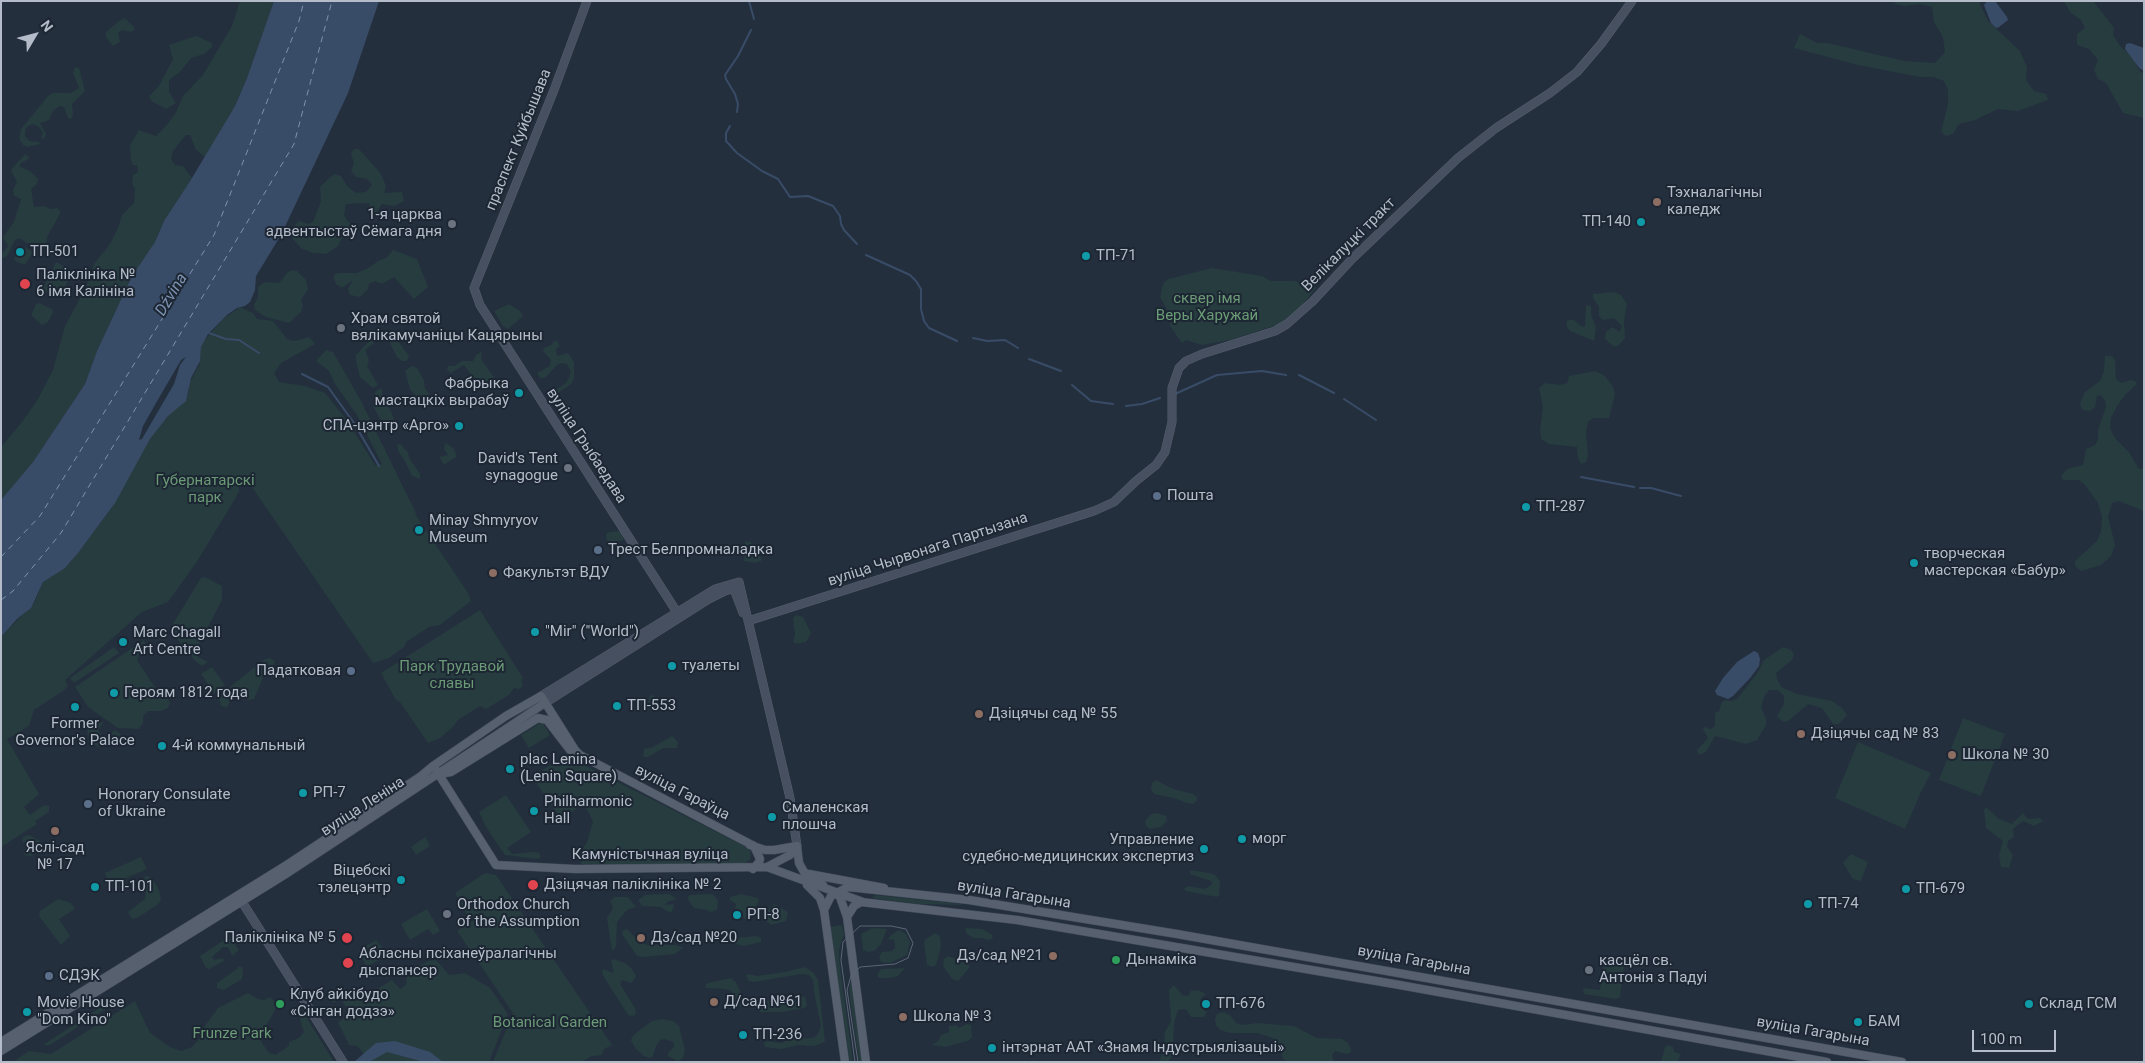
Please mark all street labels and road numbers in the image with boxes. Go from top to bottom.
street label: праспект Куйбышава [482,67,556,213]
street label: Велікалуцкі тракт [1298,194,1400,296]
street label: вуліца Грыбаедава [542,385,630,507]
street label: вуліца Чырвонага Партызана [826,509,1030,591]
street label: вуліца Гараўца [632,761,732,825]
street label: вуліца Леніна [318,773,408,841]
street label: Камуністычная вуліца [572,846,728,864]
street label: вуліца Гагарына [956,877,1072,913]
street label: вуліца Гагарына [1356,942,1472,980]
street label: вуліца Гагарына [1755,1013,1871,1051]

